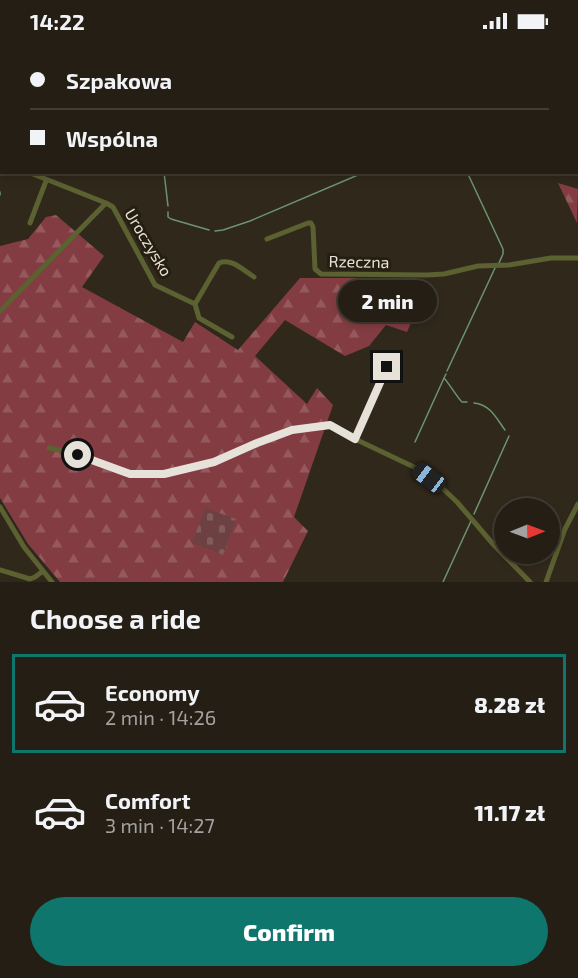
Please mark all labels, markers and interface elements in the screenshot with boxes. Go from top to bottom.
text: 14:22 [30,8,85,34]
text: Szpakowa [66,67,172,93]
text: Wspólna [66,125,158,151]
street label: Uroczysko [121,205,177,279]
street label: Rzeczna [328,251,390,271]
callout: 2 min [338,280,436,322]
text: 2 min [362,289,413,313]
route end [373,353,400,380]
route start [64,441,91,468]
car [409,460,449,496]
north arrow [494,498,560,564]
map controls [494,498,560,564]
text: Choose a ride [30,602,201,634]
icon: car [33,677,87,731]
text: Economy [105,679,200,705]
text: 8.28 zł [474,691,545,717]
text: 2 min · 14:26 [105,705,216,729]
icon: car [33,785,87,839]
text: Comfort [105,787,190,813]
text: 11.17 zł [474,799,545,825]
text: 3 min · 14:27 [105,813,215,837]
button: Confirm [30,897,548,966]

